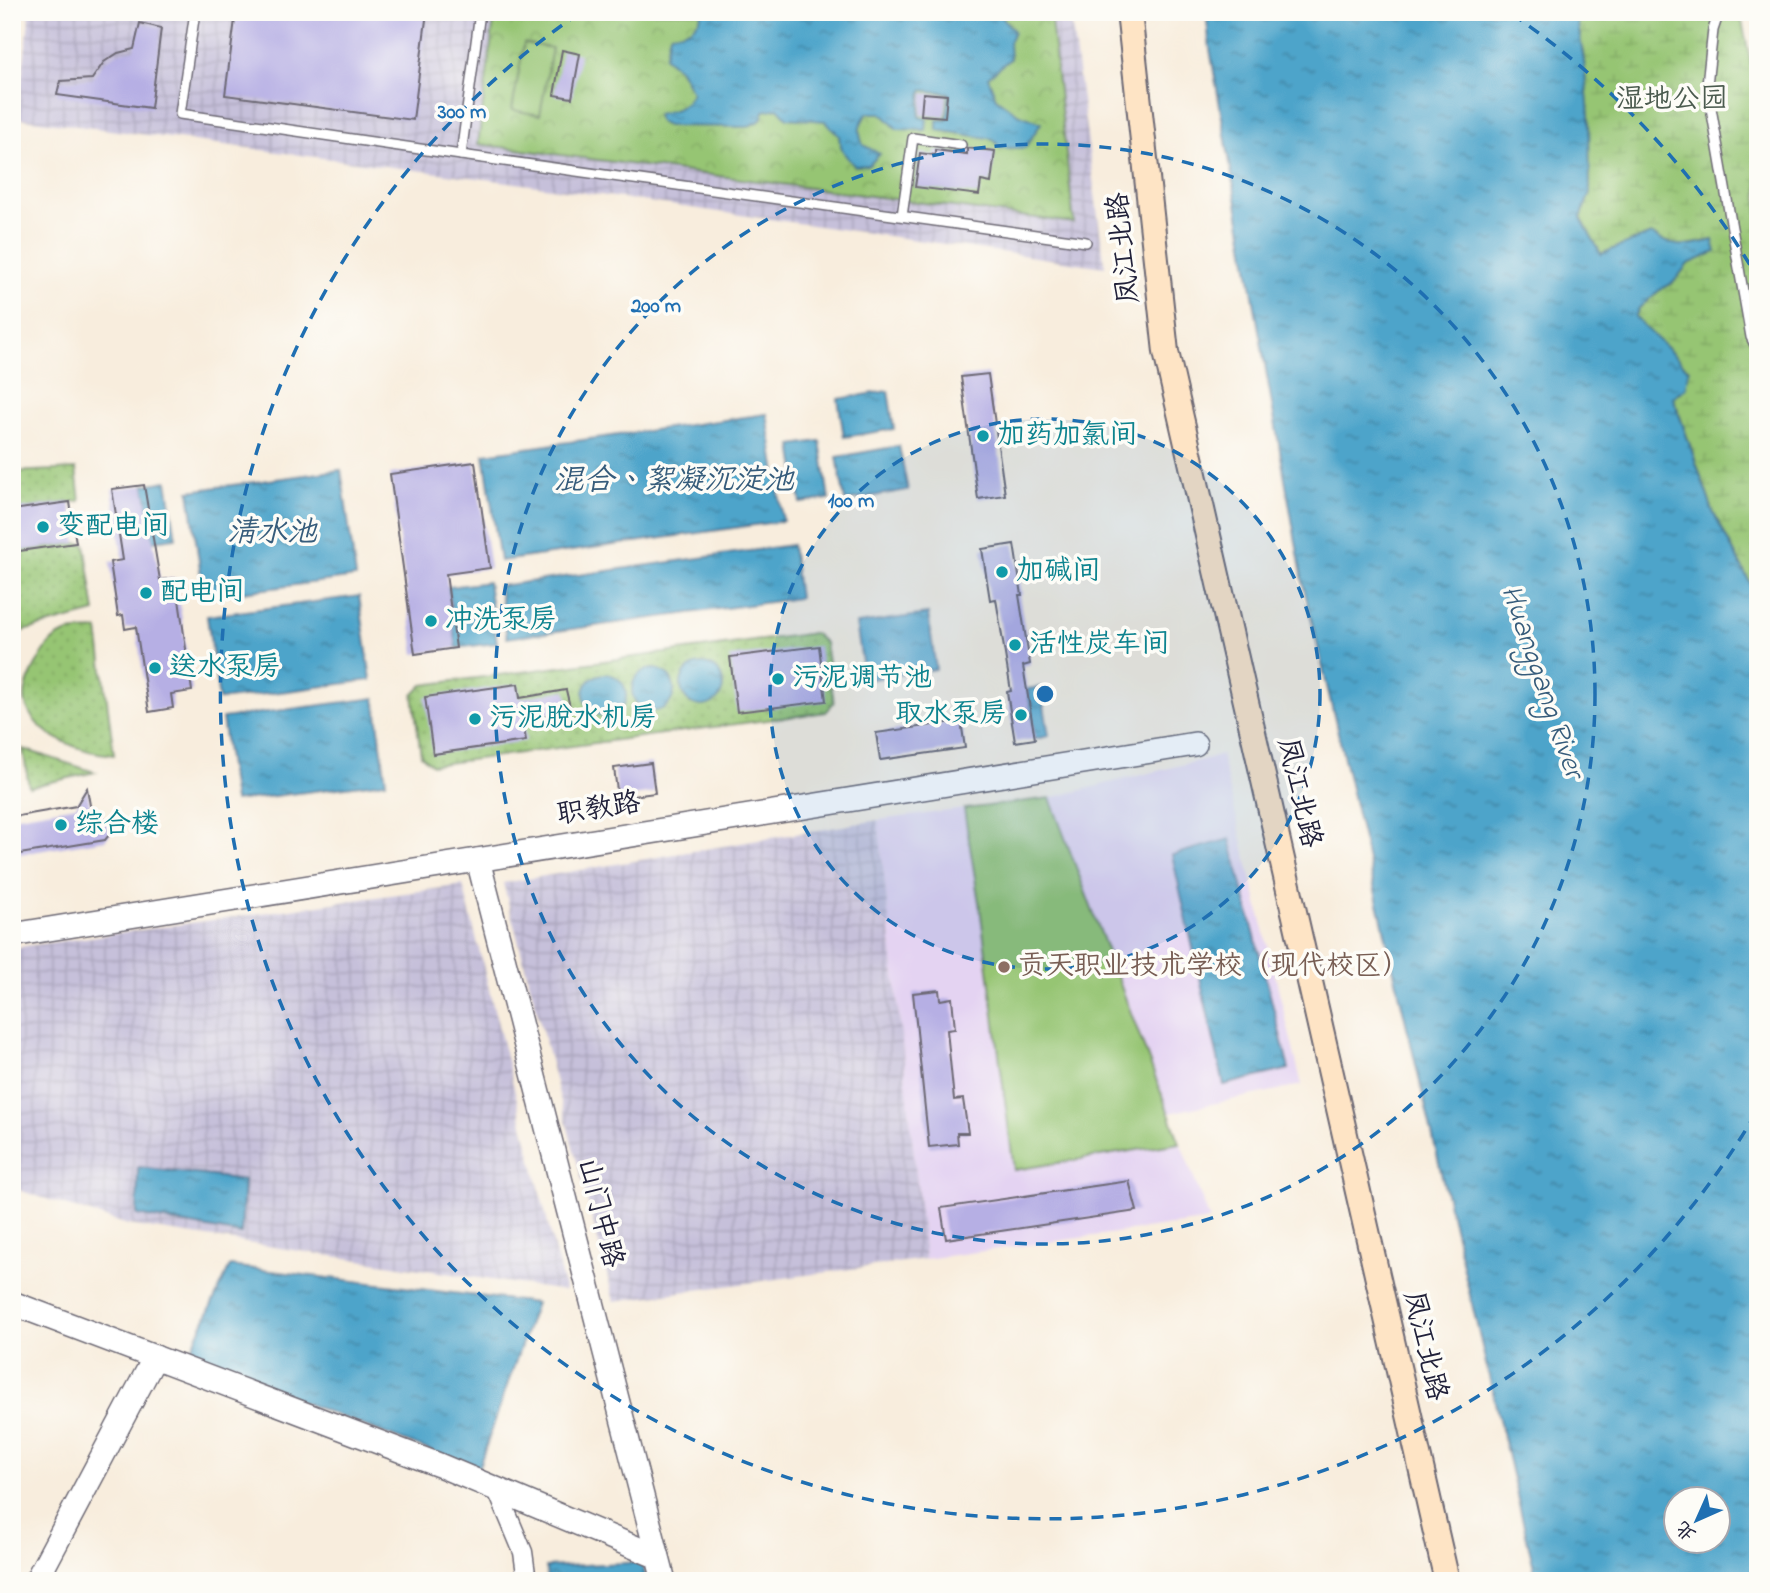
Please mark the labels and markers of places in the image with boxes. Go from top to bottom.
place label: 加药加氯间 [997,416,1137,457]
marker: 加药加氯间 [975,428,991,444]
place label: 变配电间 [57,507,169,548]
marker: 变配电间 [35,519,51,535]
place label: 加碱间 [1016,552,1100,593]
marker: 加碱间 [994,564,1010,580]
place label: 配电间 [160,573,244,614]
marker: 配电间 [138,585,154,601]
place label: 冲洗泵房 [445,601,557,642]
marker: 冲洗泵房 [423,613,439,629]
place label: 活性炭车间 [1029,625,1169,666]
marker: 活性炭车间 [1007,637,1023,653]
place label: 送水泵房 [169,648,281,689]
place label: 污泥调节池 [792,659,932,700]
marker: 送水泵房 [147,660,163,676]
marker: 污泥调节池 [770,671,786,687]
centre of rings [1033,682,1057,706]
place label: 取水泵房 [895,695,1007,736]
place label: 污泥脱水机房 [489,699,657,740]
marker: 取水泵房 [1013,707,1029,723]
marker: 污泥脱水机房 [467,711,483,727]
place label: 综合楼 [75,805,159,846]
marker: 综合楼 [53,817,69,833]
place label: 贡天职业技术学校（现代校区） [1018,947,1410,988]
marker: 贡天职业技术学校（现代校区） [996,959,1012,975]

